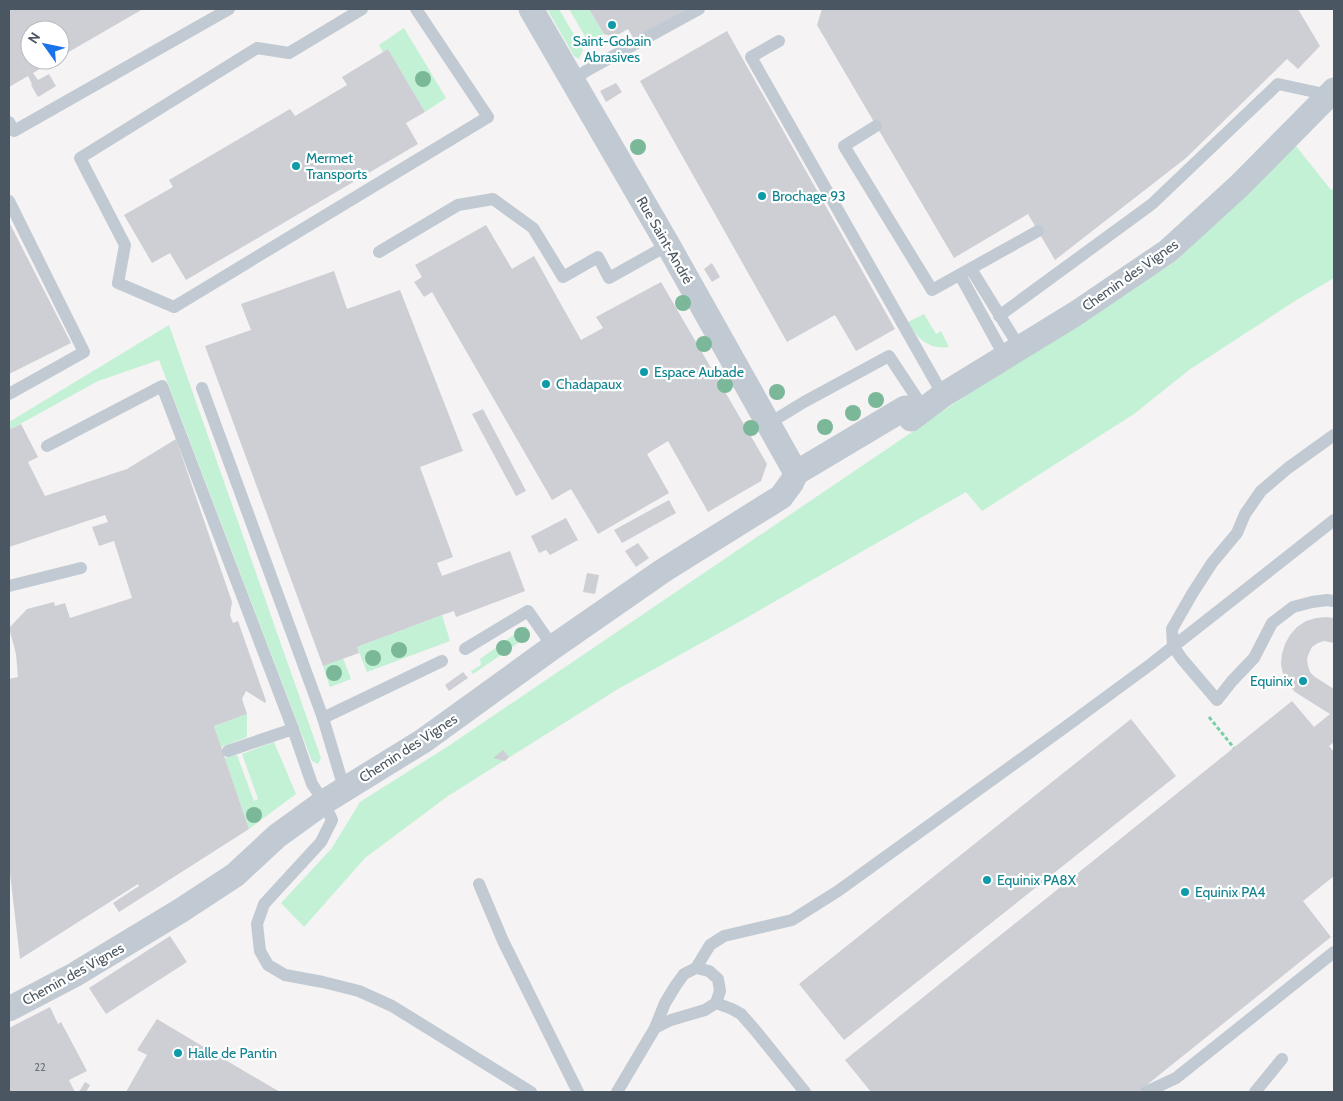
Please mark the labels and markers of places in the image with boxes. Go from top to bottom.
marker: Saint-Gobain Abrasives [606,19,618,31]
place label: Saint-Gobain Abrasives [573,32,651,66]
place label: Mermet Transports [306,149,368,183]
marker: Mermet Transports [290,160,302,172]
place label: Brochage 93 [772,187,846,205]
marker: Brochage 93 [756,190,768,202]
place label: Espace Aubade [654,363,744,381]
marker: Espace Aubade [638,366,650,378]
place label: Chadapaux [556,375,622,393]
marker: Chadapaux [540,378,552,390]
place label: Equinix [1250,672,1293,690]
marker: Equinix [1297,675,1309,687]
place label: Equinix PA8X [997,871,1077,889]
marker: Equinix PA8X [981,874,993,886]
place label: Equinix PA4 [1195,883,1265,901]
marker: Equinix PA4 [1179,886,1191,898]
place label: Halle de Pantin [188,1044,277,1062]
marker: Halle de Pantin [172,1047,184,1059]

